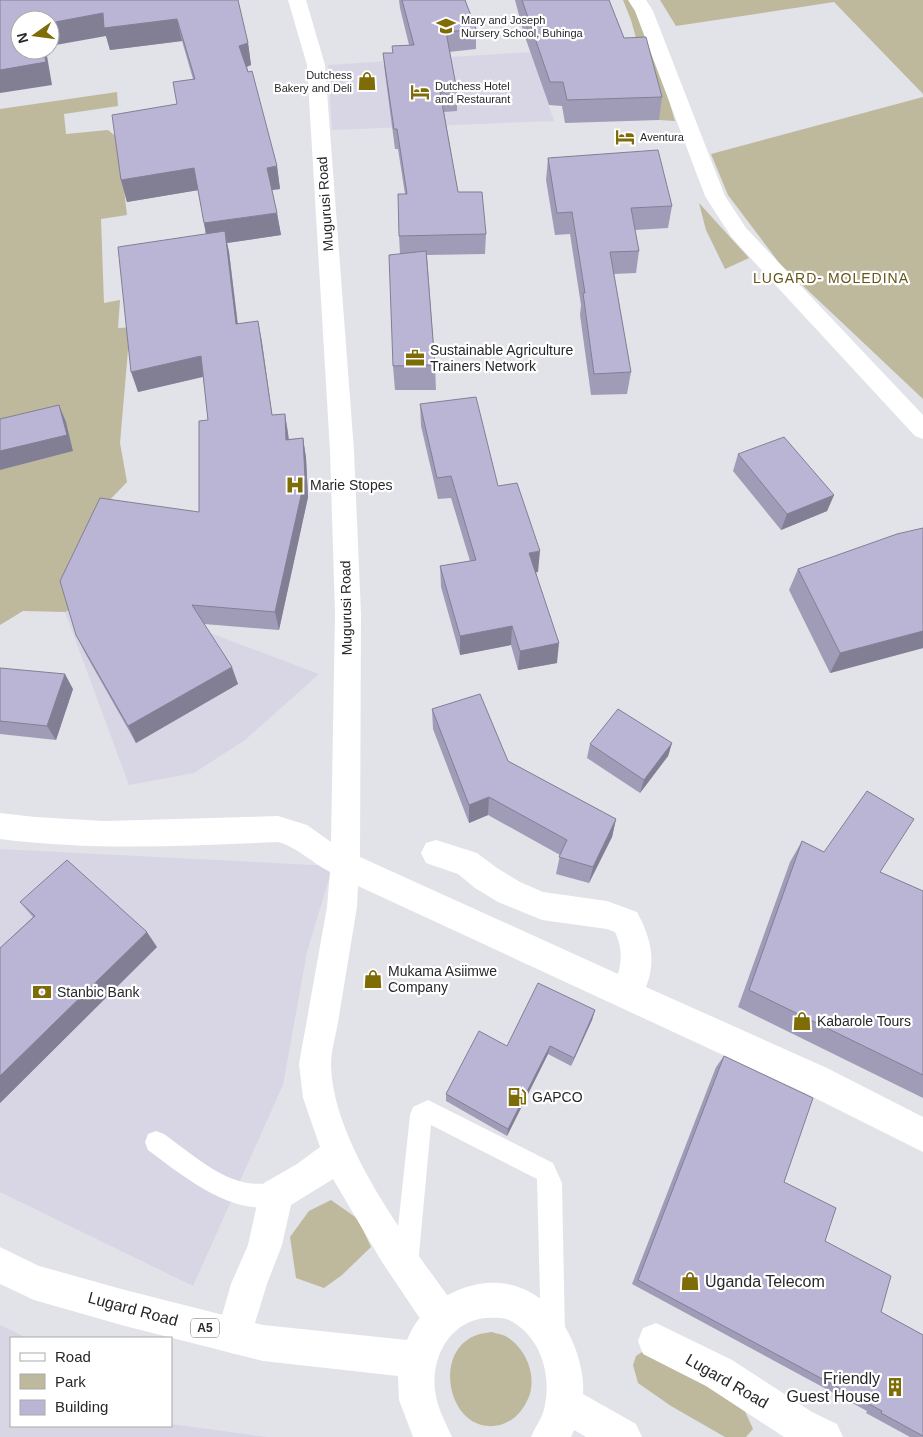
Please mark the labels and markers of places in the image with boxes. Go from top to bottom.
place label: Mary and Joseph Nursery School, Buhinga [461,14,584,39]
school or university icon: Mary and Joseph Nursery School, Buhinga [435,15,457,37]
place label: Dutchess Bakery and Deli [274,69,352,94]
shop icon: Dutchess Bakery and Deli [356,70,378,92]
place label: Dutchess Hotel and Restaurant [435,80,510,105]
hotel icon: Dutchess Hotel and Restaurant [409,81,431,103]
hotel icon: Aventura [614,126,636,148]
place label: Aventura [640,131,685,143]
place label: Sustainable Agriculture Trainers Network [430,342,573,374]
office icon: Sustainable Agriculture Trainers Network [404,347,426,369]
hospital icon: Marie Stopes [284,474,306,496]
place label: Marie Stopes [310,477,392,493]
place label: Mukama Asiimwe Company [388,963,497,995]
shop icon: Mukama Asiimwe Company [362,968,384,990]
bank icon: Stanbic Bank [31,981,53,1003]
place label: Stanbic Bank [57,984,140,1000]
shop icon: Kabarole Tours [791,1010,813,1032]
place label: Kabarole Tours [817,1013,911,1029]
fuel station icon: GAPCO [506,1086,528,1108]
place label: GAPCO [532,1089,583,1105]
shop icon: Uganda Telecom [679,1270,701,1292]
place label: Uganda Telecom [705,1273,825,1290]
place label: Friendly Guest House [787,1370,880,1405]
building icon: Friendly Guest House [884,1376,906,1398]

